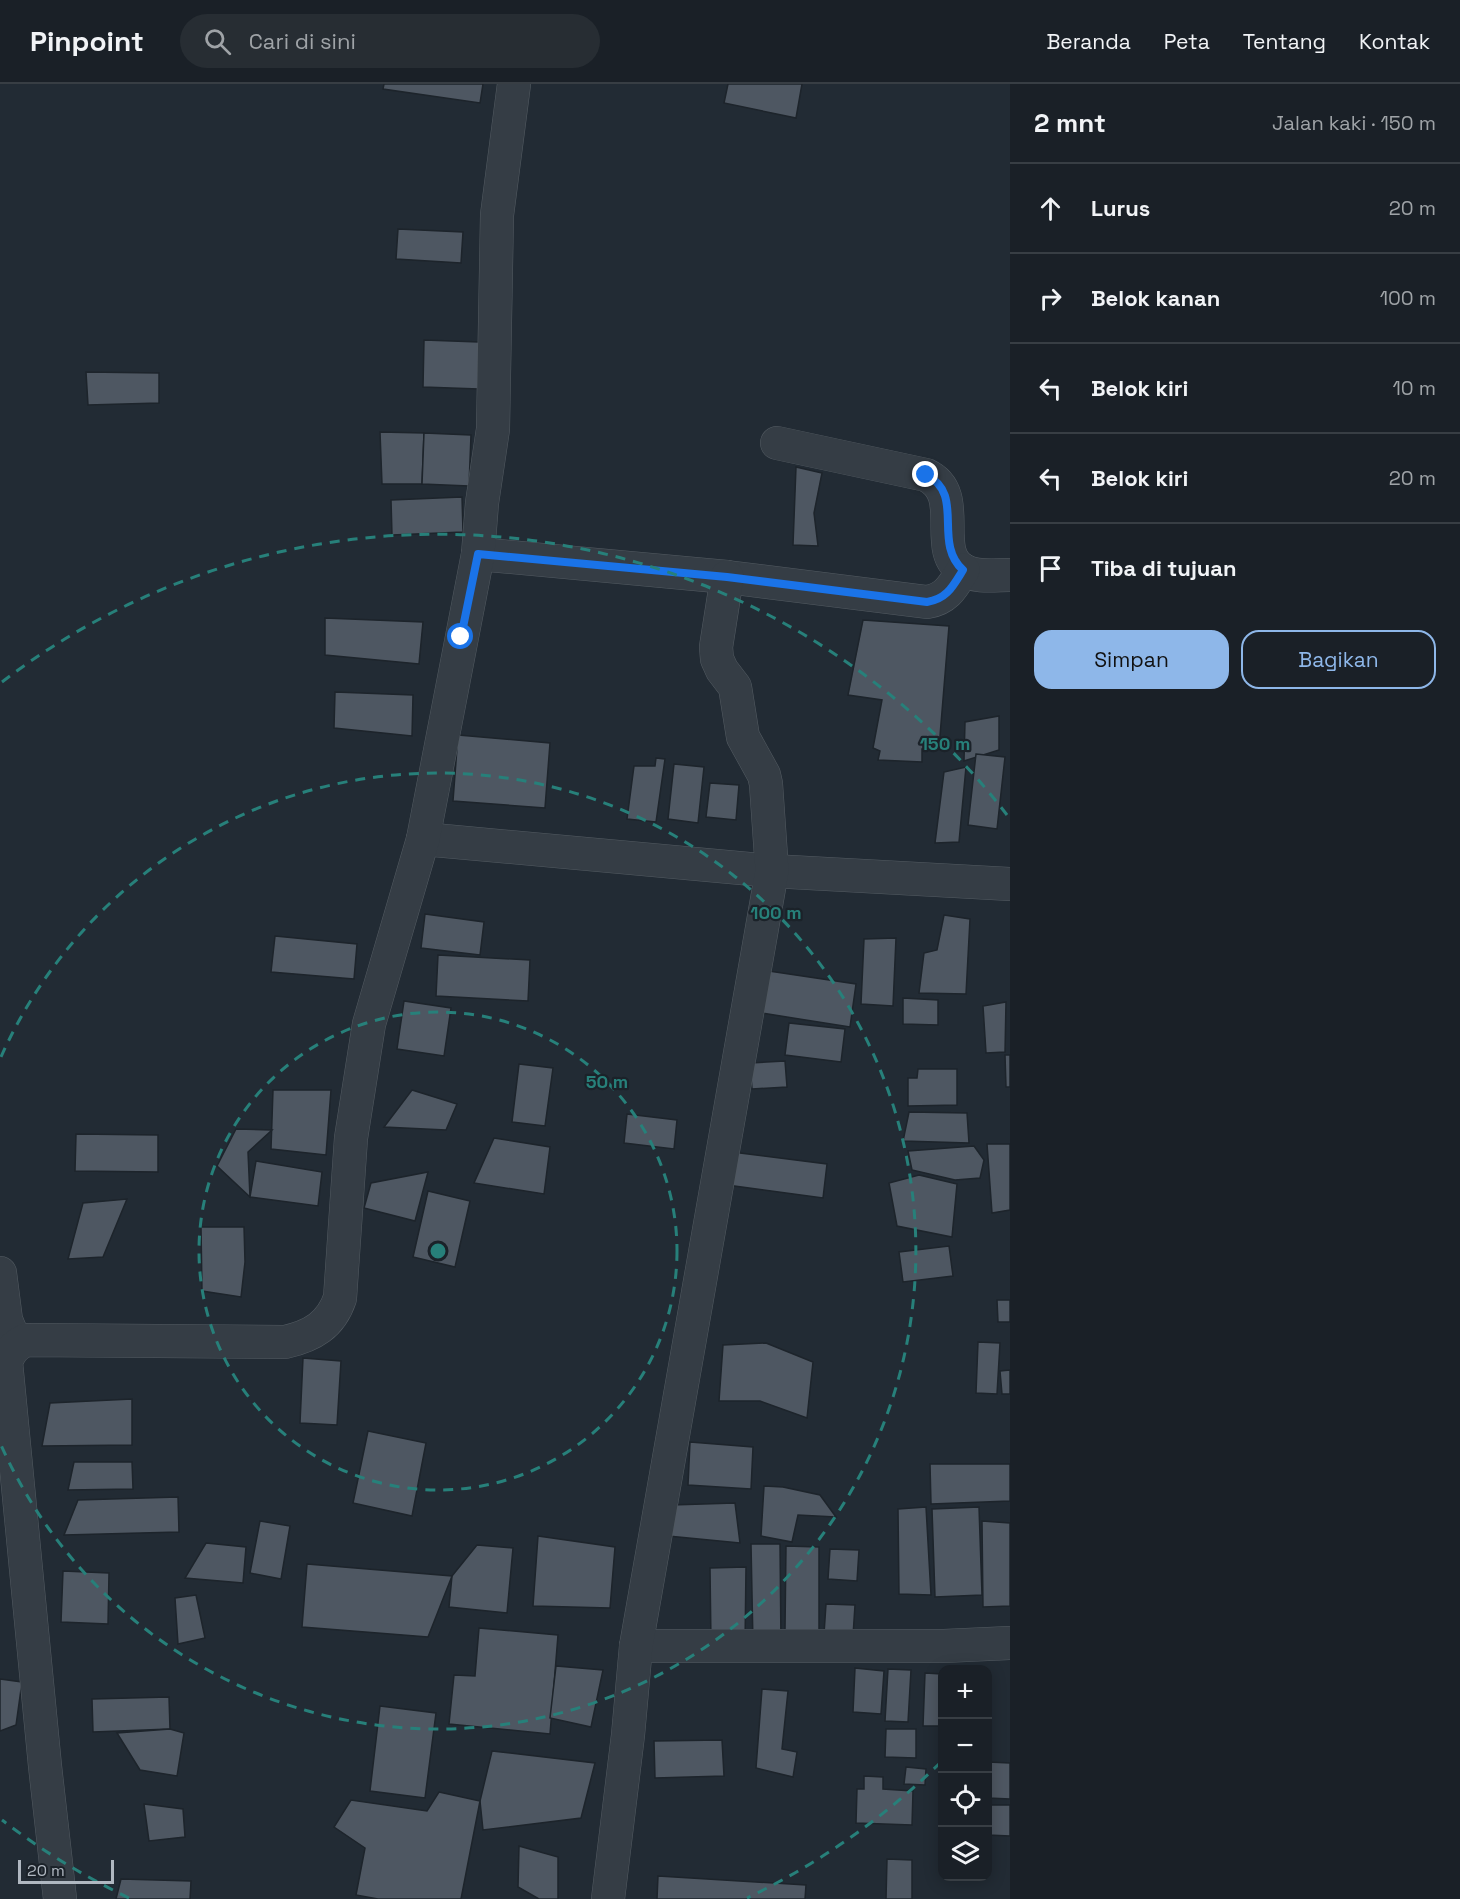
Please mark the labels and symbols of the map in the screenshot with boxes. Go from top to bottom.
route end [912,461,938,487]
route start [447,623,473,649]
text: 150 m [920,732,970,755]
text: 100 m [750,901,802,924]
text: 50 m [586,1070,628,1093]
centre of rings [428,1241,448,1261]
scale bar [18,1857,114,1884]

